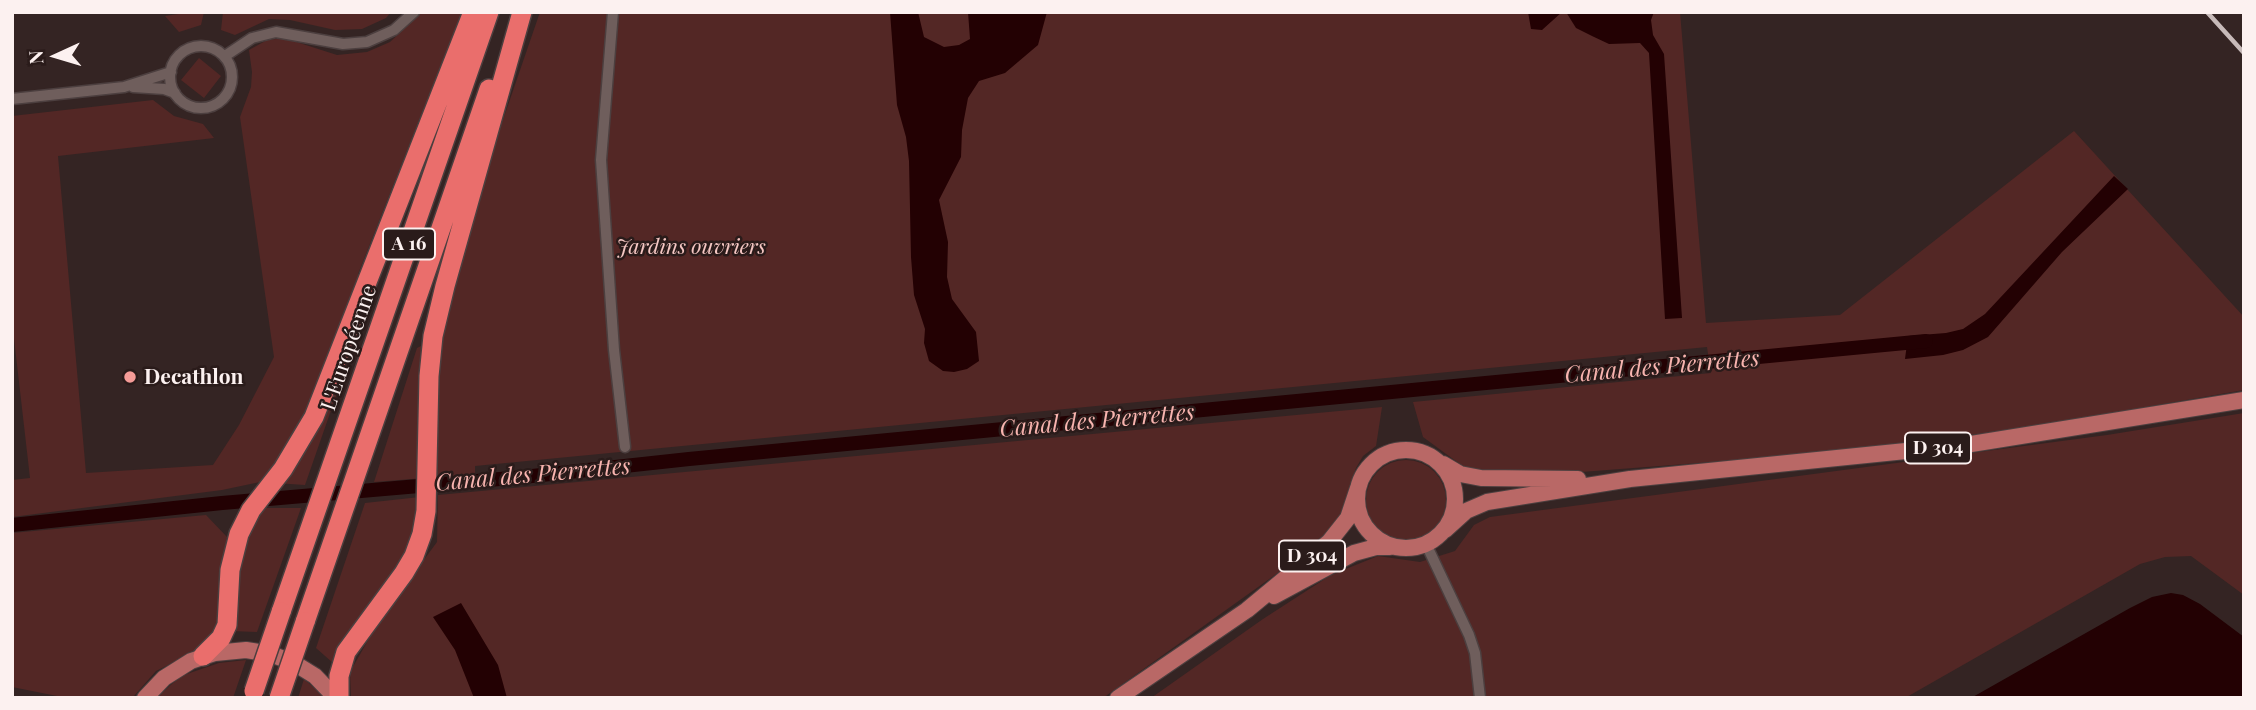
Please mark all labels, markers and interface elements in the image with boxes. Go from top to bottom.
north arrow [21,21,91,91]
text: N [22,50,48,65]
road number: A 16 [383,228,435,260]
park label: Jardins ouvriers [616,234,766,260]
street label: L'Européenne [316,282,382,414]
water label: Canal des Pierrettes [1563,345,1761,389]
place label: Decathlon [144,364,243,390]
marker: Decathlon [122,369,138,385]
water label: Canal des Pierrettes [998,399,1196,443]
road number: D 304 [1905,432,1971,463]
water label: Canal des Pierrettes [434,453,632,497]
road number: D 304 [1279,540,1345,572]

